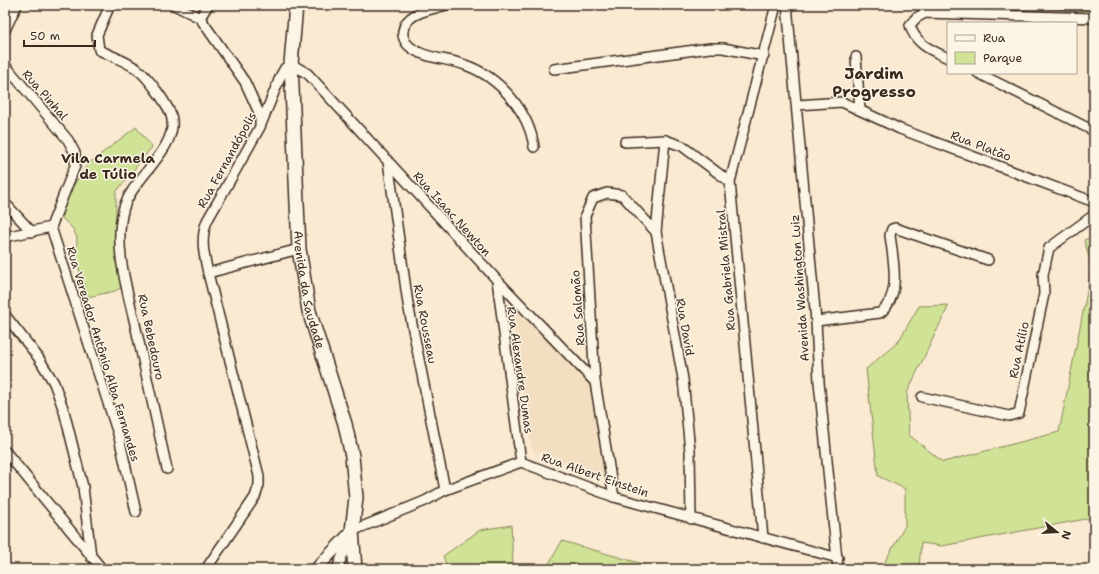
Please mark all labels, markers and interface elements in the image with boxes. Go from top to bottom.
scale bar [24,22,95,48]
legend [947,22,1077,74]
text: 50 m [30,28,60,44]
text: Rua [983,30,1006,46]
text: Parque [983,50,1022,66]
district label: Jardim Progresso [832,63,916,102]
street label: Rua Pinhal [19,66,72,124]
street label: Rua Fernandópolis [194,109,260,211]
street label: Rua Platão [948,127,1014,165]
district label: Vila Carmela de Túlio [61,149,156,183]
street label: Rua Isaac Newton [410,168,494,260]
street label: Rua Gabriela Mistral [713,208,739,331]
street label: Avenida Washington Luiz [787,214,813,362]
street label: Avenida da Saudade [290,230,329,351]
street label: Rua Vereador Antônio Alba Fernandes [63,244,143,464]
street label: Rua Salomão [567,270,589,346]
street label: Rua Rousseau [409,283,441,365]
street label: Rua Bebedouro [134,292,168,382]
street label: Rua David [672,297,698,357]
street label: Rua Alexandre Dumas [503,305,537,435]
street label: Rua Atílio [1005,320,1033,380]
street label: Rua Albert Einstein [539,449,651,501]
north arrow [1037,512,1077,552]
text: N [1057,528,1075,542]

